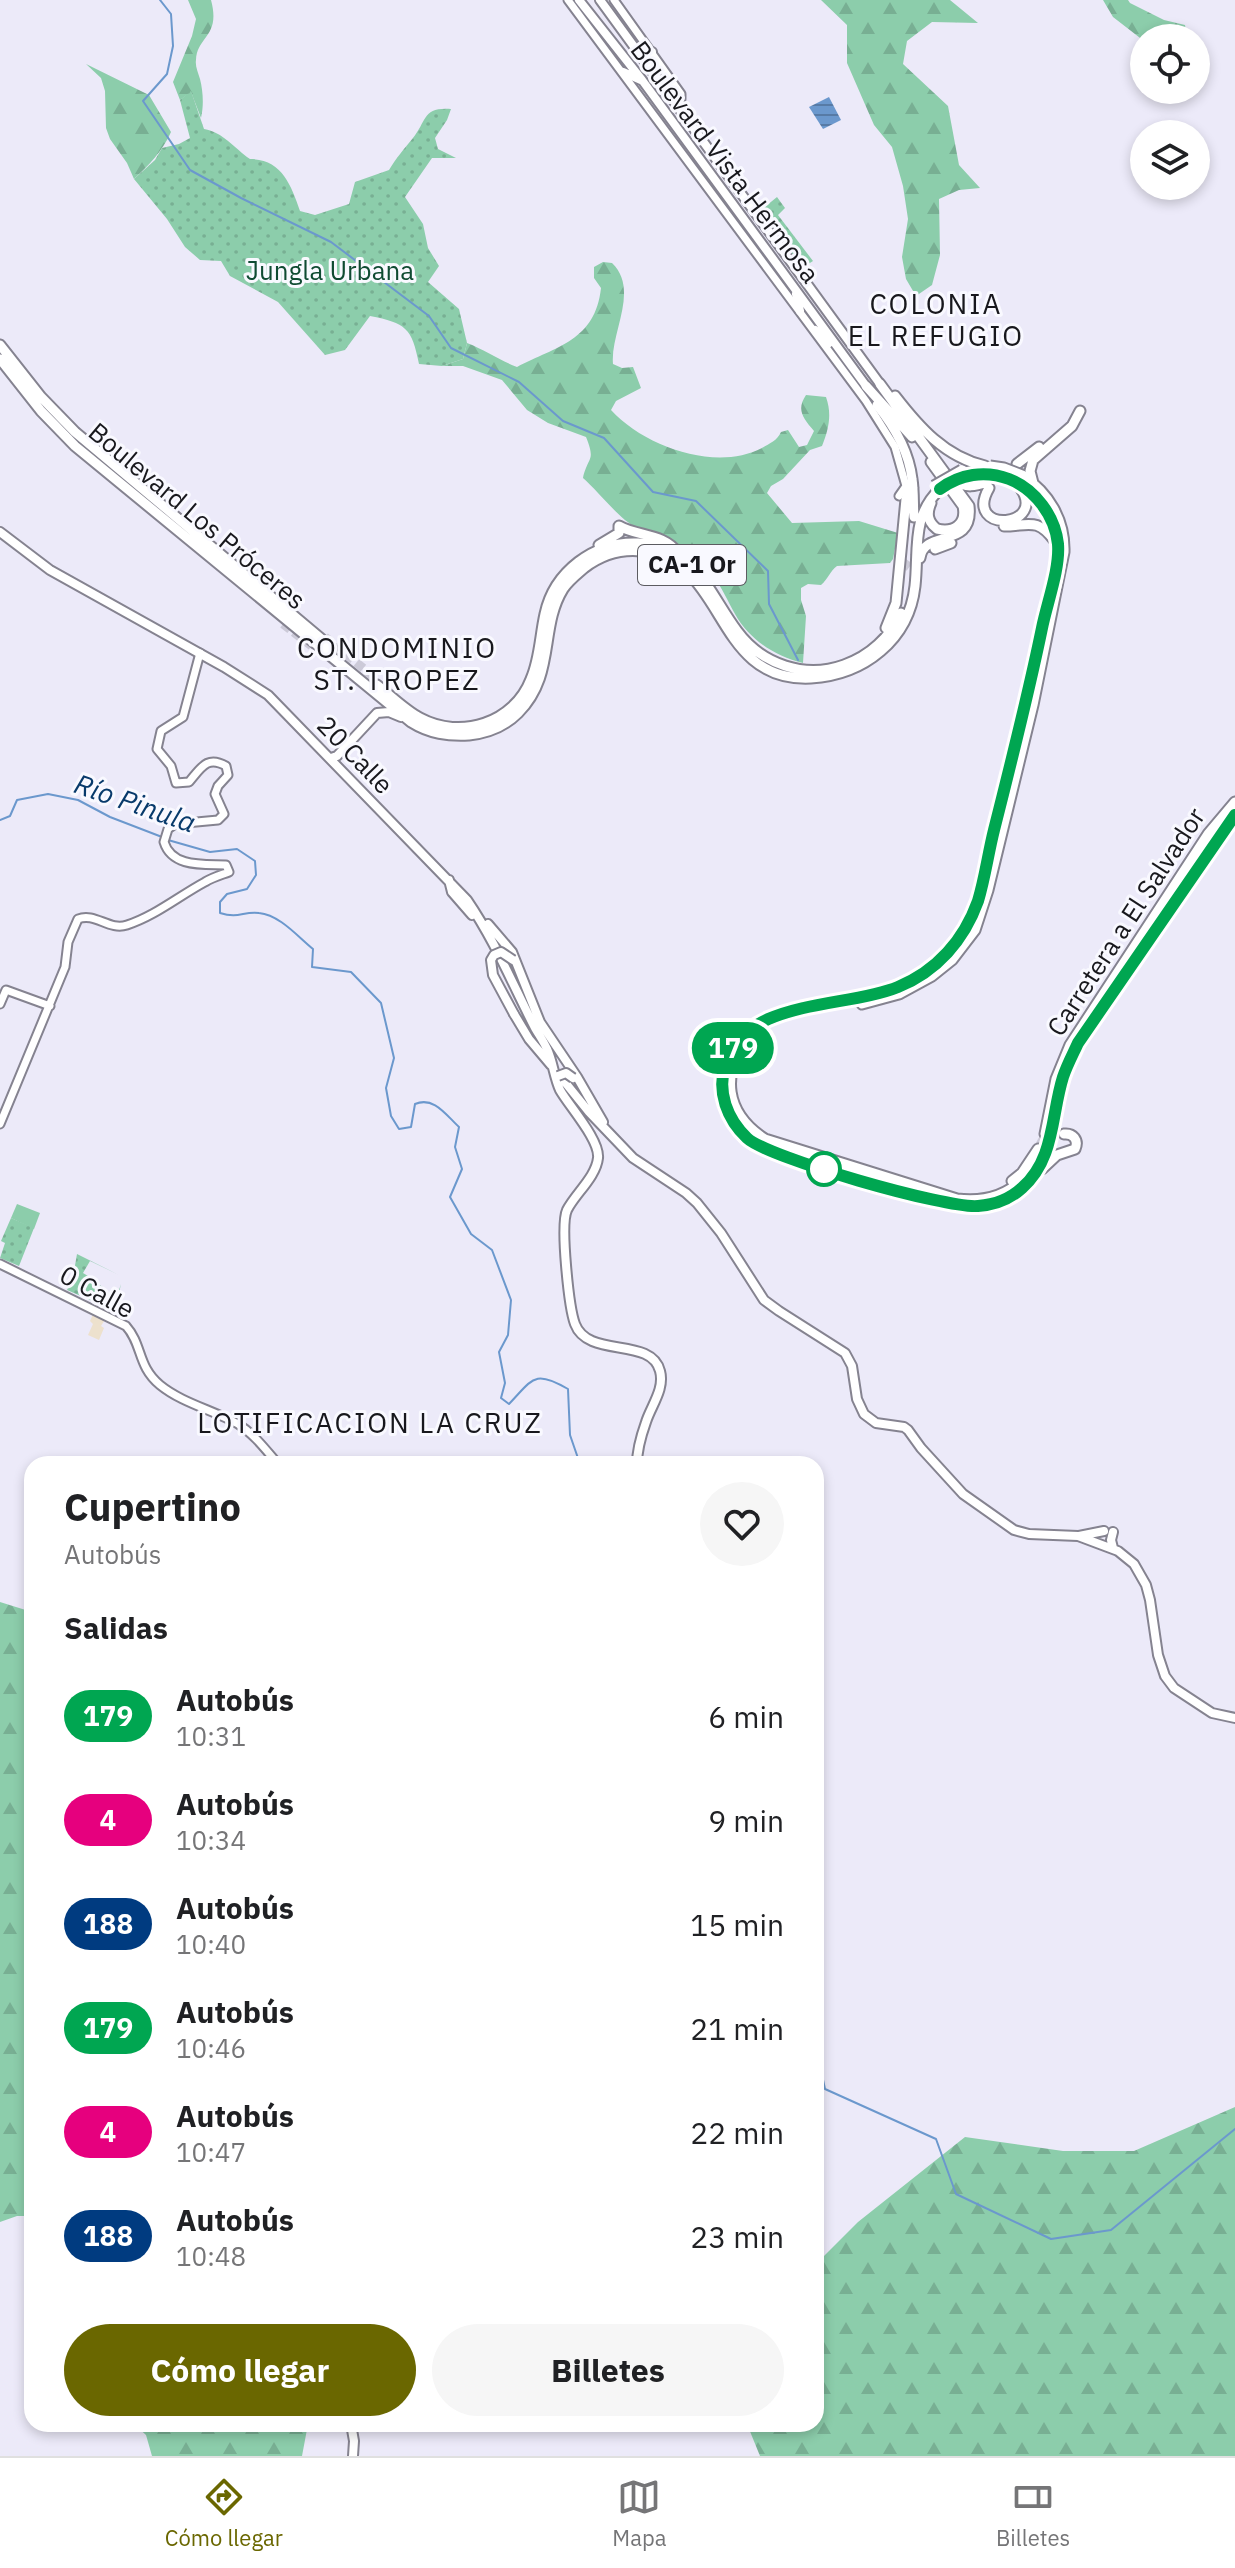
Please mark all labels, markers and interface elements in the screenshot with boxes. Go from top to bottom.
map controls [1130,24,1210,200]
button: locate [1130,24,1210,104]
street label: Boulevard Vista Hermosa [624,34,828,289]
button: layers [1130,120,1210,200]
park label: Jungla Urbana [246,253,414,287]
district label: COLONIA EL REFUGIO [848,285,1024,354]
street label: Boulevard Los Próceres [82,414,313,616]
road number: CA-1 Or [638,545,746,585]
district label: CONDOMINIO ST. TROPEZ [297,629,497,698]
street label: 20 Calle [310,708,401,801]
water label: Río Pinula [70,765,201,841]
street label: Carretera a El Salvador [1039,800,1212,1042]
line badge: 179 [687,1022,779,1074]
text: 179 [708,1029,758,1066]
unlabelled marker [807,1152,841,1186]
street label: 0 Calle [54,1257,141,1325]
district label: LOTIFICACION LA CRUZ [197,1404,543,1441]
text: Cupertino [64,1482,241,1531]
button: heart [700,1482,784,1566]
text: Autobús [64,1537,162,1571]
text: Salidas [64,1608,168,1647]
text: Autobús [176,1680,294,1719]
text: 179 [83,1697,133,1734]
text: 6 min [708,1697,784,1736]
text: 10:31 [176,1719,246,1753]
text: Autobús [176,1784,294,1823]
text: 4 [100,1801,116,1838]
text: 9 min [708,1801,784,1840]
text: 10:34 [176,1823,246,1857]
text: Autobús [176,1888,294,1927]
text: 188 [83,1905,133,1942]
text: 15 min [690,1905,784,1944]
text: 10:40 [176,1927,246,1961]
text: Autobús [176,1992,294,2031]
text: 179 [83,2009,133,2046]
text: 21 min [690,2009,784,2048]
text: 10:46 [176,2031,246,2065]
text: Autobús [176,2096,294,2135]
text: 4 [100,2113,116,2150]
text: 22 min [690,2113,784,2152]
text: 10:47 [176,2135,246,2169]
text: Autobús [176,2200,294,2239]
text: 188 [83,2217,133,2254]
text: 23 min [690,2217,784,2256]
text: 10:48 [176,2239,246,2273]
button: Cómo llegar [64,2324,416,2416]
button: Billetes [432,2324,784,2416]
tab: Cómo llegar [165,2475,283,2552]
tab: Mapa [612,2475,666,2552]
tab: Billetes [996,2475,1070,2552]

